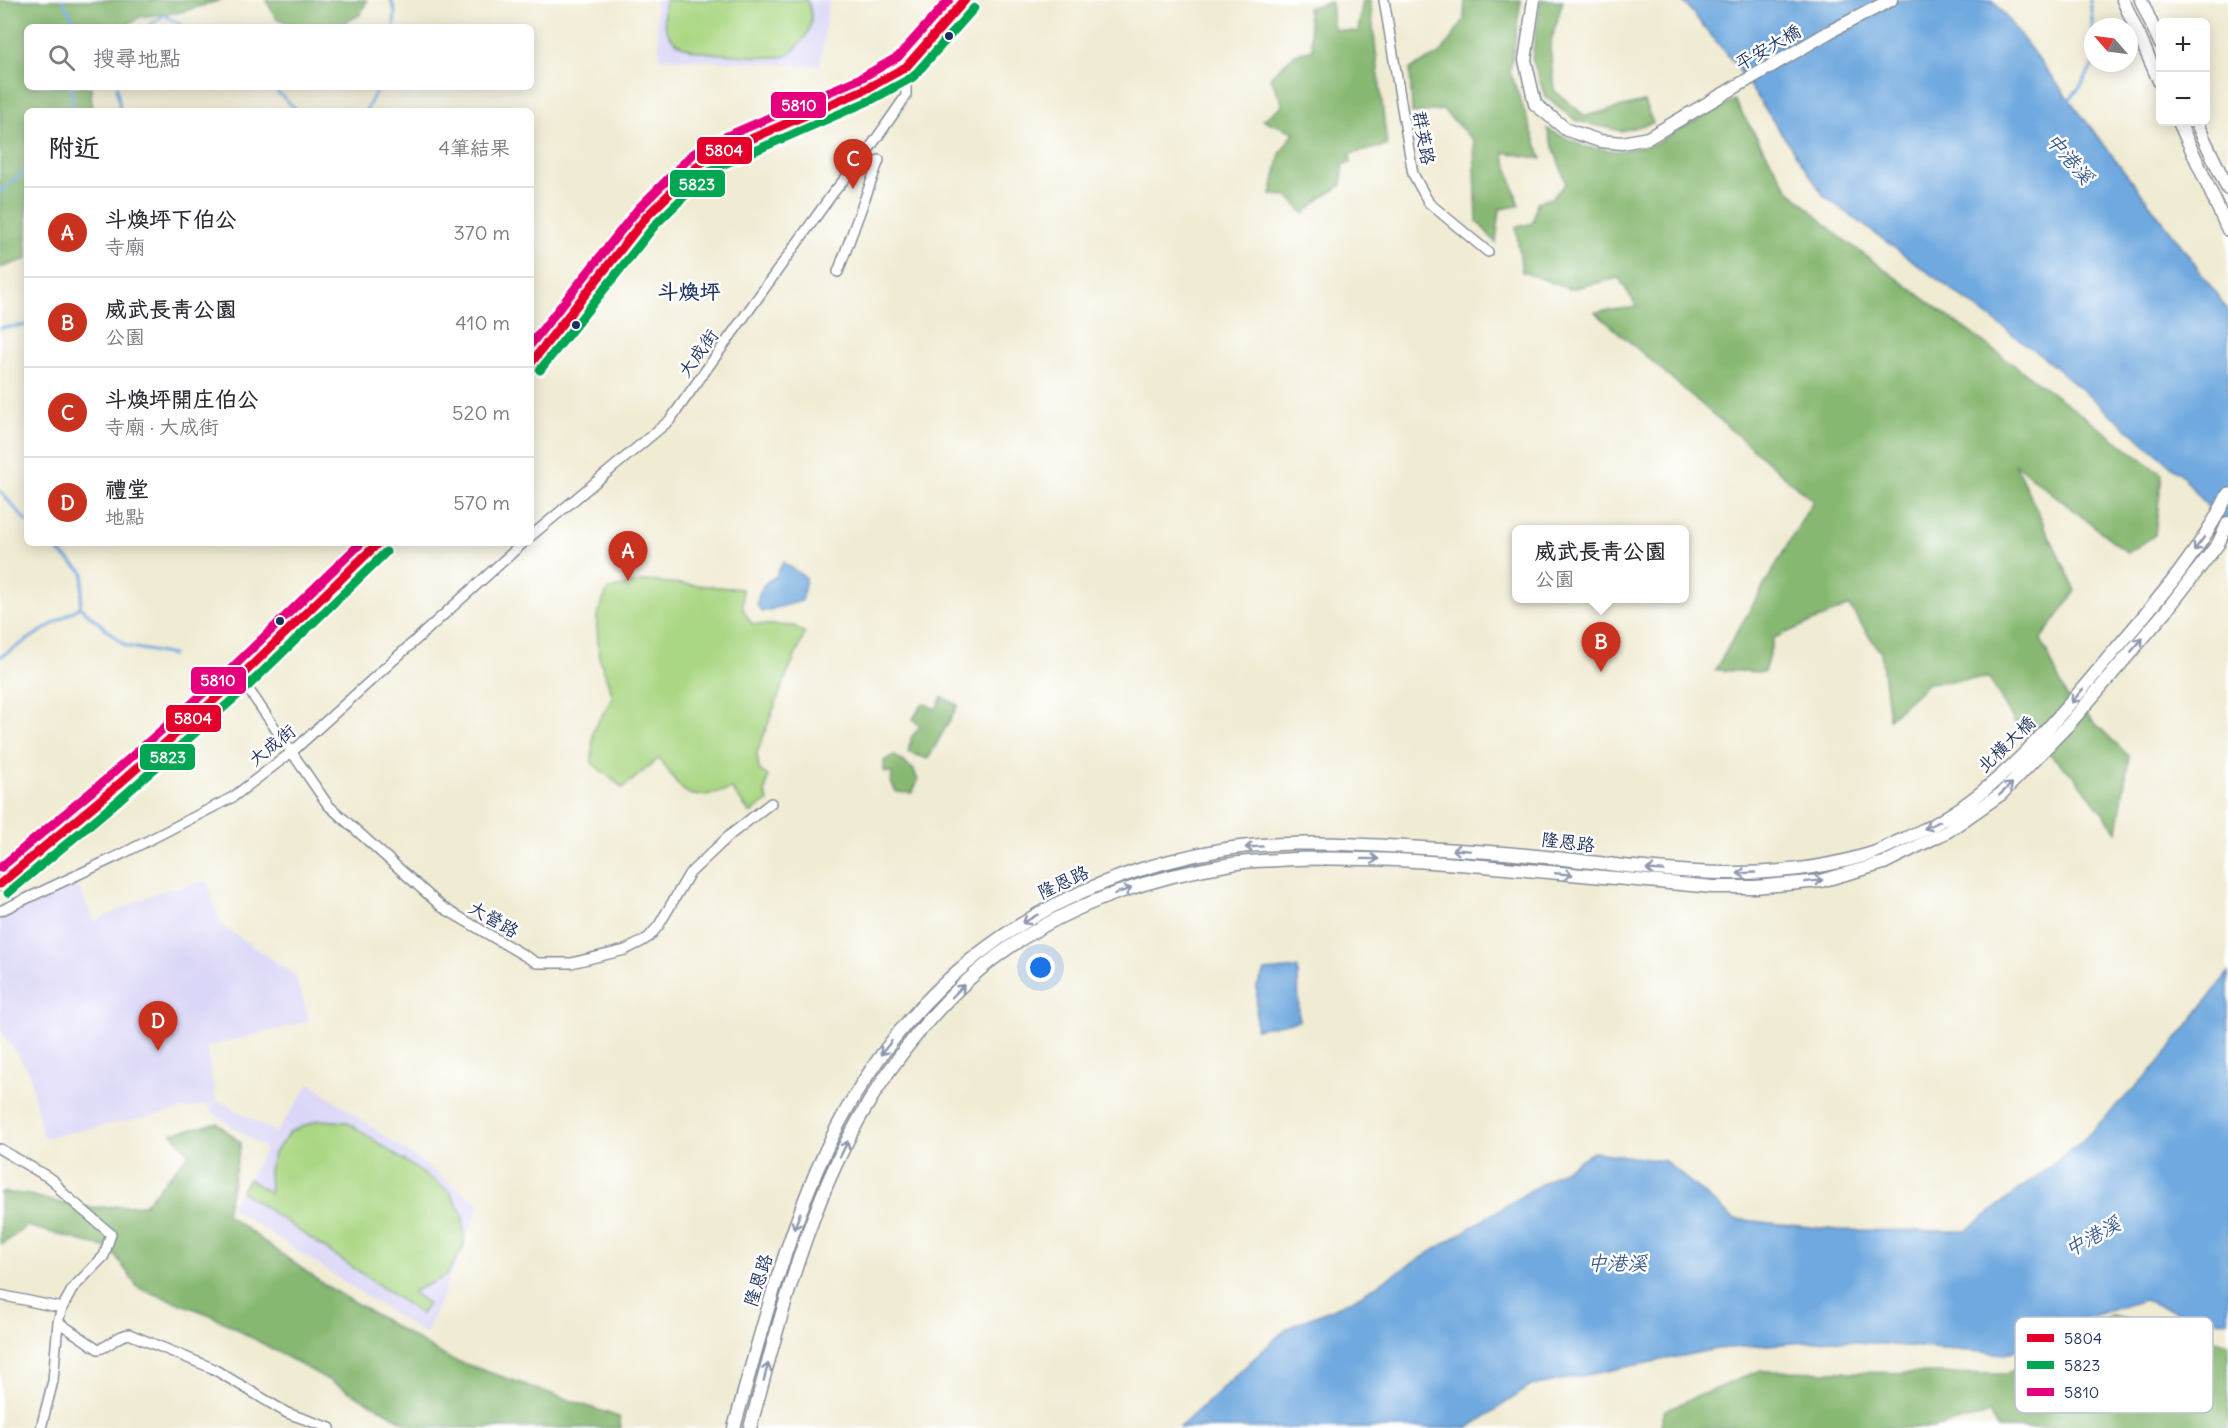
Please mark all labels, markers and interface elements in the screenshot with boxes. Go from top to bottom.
north arrow [2084,18,2138,72]
map controls [2156,18,2210,126]
button: + [2156,18,2210,72]
street label: 平安大橋 [1731,19,1805,75]
search box [24,24,534,90]
unlabelled marker [943,30,955,42]
icon: search [45,41,78,74]
text: 搜尋地點 [93,44,181,72]
button: − [2156,72,2210,126]
line badge: 5810 [770,91,827,119]
text: 5810 [781,95,817,115]
street label: 群英路 [1408,109,1440,167]
water label: 中港溪 [2041,127,2100,190]
text: 附近 [48,131,100,164]
text: 4筆結果 [438,135,510,160]
line badge: 5804 [696,136,753,165]
text: 5804 [705,140,743,160]
pin: C [834,140,872,189]
line badge: 5823 [669,169,726,198]
text: 5823 [679,174,715,194]
text: 斗煥坪下伯公 [105,205,237,233]
text: A [61,220,74,245]
text: 370 m [453,220,510,245]
text: 寺廟 [105,234,145,259]
district label: 斗煥坪 [658,278,721,305]
text: 威武長青公園 [105,295,237,323]
text: B [61,310,74,335]
text: 410 m [455,310,510,335]
unlabelled marker [570,319,582,331]
text: 公園 [105,324,145,349]
street label: 大成街 [673,324,723,382]
text: 斗煥坪開庄伯公 [105,385,259,413]
text: C [61,400,74,425]
text: 520 m [452,400,510,425]
text: 寺廟 · 大成街 [105,414,219,439]
text: 禮堂 [105,475,149,503]
text: D [60,490,75,515]
text: 570 m [453,490,510,515]
text: 地點 [105,504,145,529]
popup [1512,525,1689,603]
pin: A [608,532,648,581]
one-way arrow [2193,536,2206,552]
text: 威武長青公園 [1534,537,1667,565]
text: 公園 [1534,566,1574,591]
unlabelled marker [274,615,286,627]
pin: B [1582,622,1620,672]
one-way arrow [2130,638,2144,653]
line badge: 5810 [190,666,247,695]
text: 5810 [200,670,236,690]
one-way arrow [2070,688,2083,704]
line badge: 5804 [165,704,222,733]
text: 5804 [174,708,212,728]
street label: 北橫大橋 [1972,711,2040,777]
street label: 大成街 [244,719,300,771]
line badge: 5823 [139,743,196,771]
text: 5823 [150,747,186,767]
one-way arrow [1998,782,2013,796]
one-way arrow [1924,820,1942,831]
street label: 隆恩路 [1540,827,1596,857]
one-way arrow [1244,842,1264,853]
one-way arrow [1452,844,1471,855]
one-way arrow [1359,854,1379,865]
street label: 隆恩路 [1034,860,1092,904]
one-way arrow [1645,864,1665,875]
one-way arrow [1736,867,1756,878]
one-way arrow [1553,868,1573,879]
one-way arrow [1803,875,1823,886]
one-way arrow [1113,885,1132,896]
street label: 大營路 [465,896,523,942]
one-way arrow [1022,913,1039,925]
your location [1026,953,1055,982]
one-way arrow [950,984,965,999]
pin: D [138,1002,178,1051]
one-way arrow [880,1040,893,1056]
one-way arrow [839,1140,851,1158]
water label: 中港溪 [2060,1210,2125,1261]
one-way arrow [791,1211,802,1230]
water label: 中港溪 [1587,1250,1648,1275]
street label: 隆恩路 [739,1251,777,1309]
legend [2015,1317,2213,1413]
text: 5804 [2064,1328,2102,1348]
text: 5823 [2064,1355,2100,1375]
one-way arrow [760,1362,772,1381]
text: 5810 [2064,1382,2099,1402]

